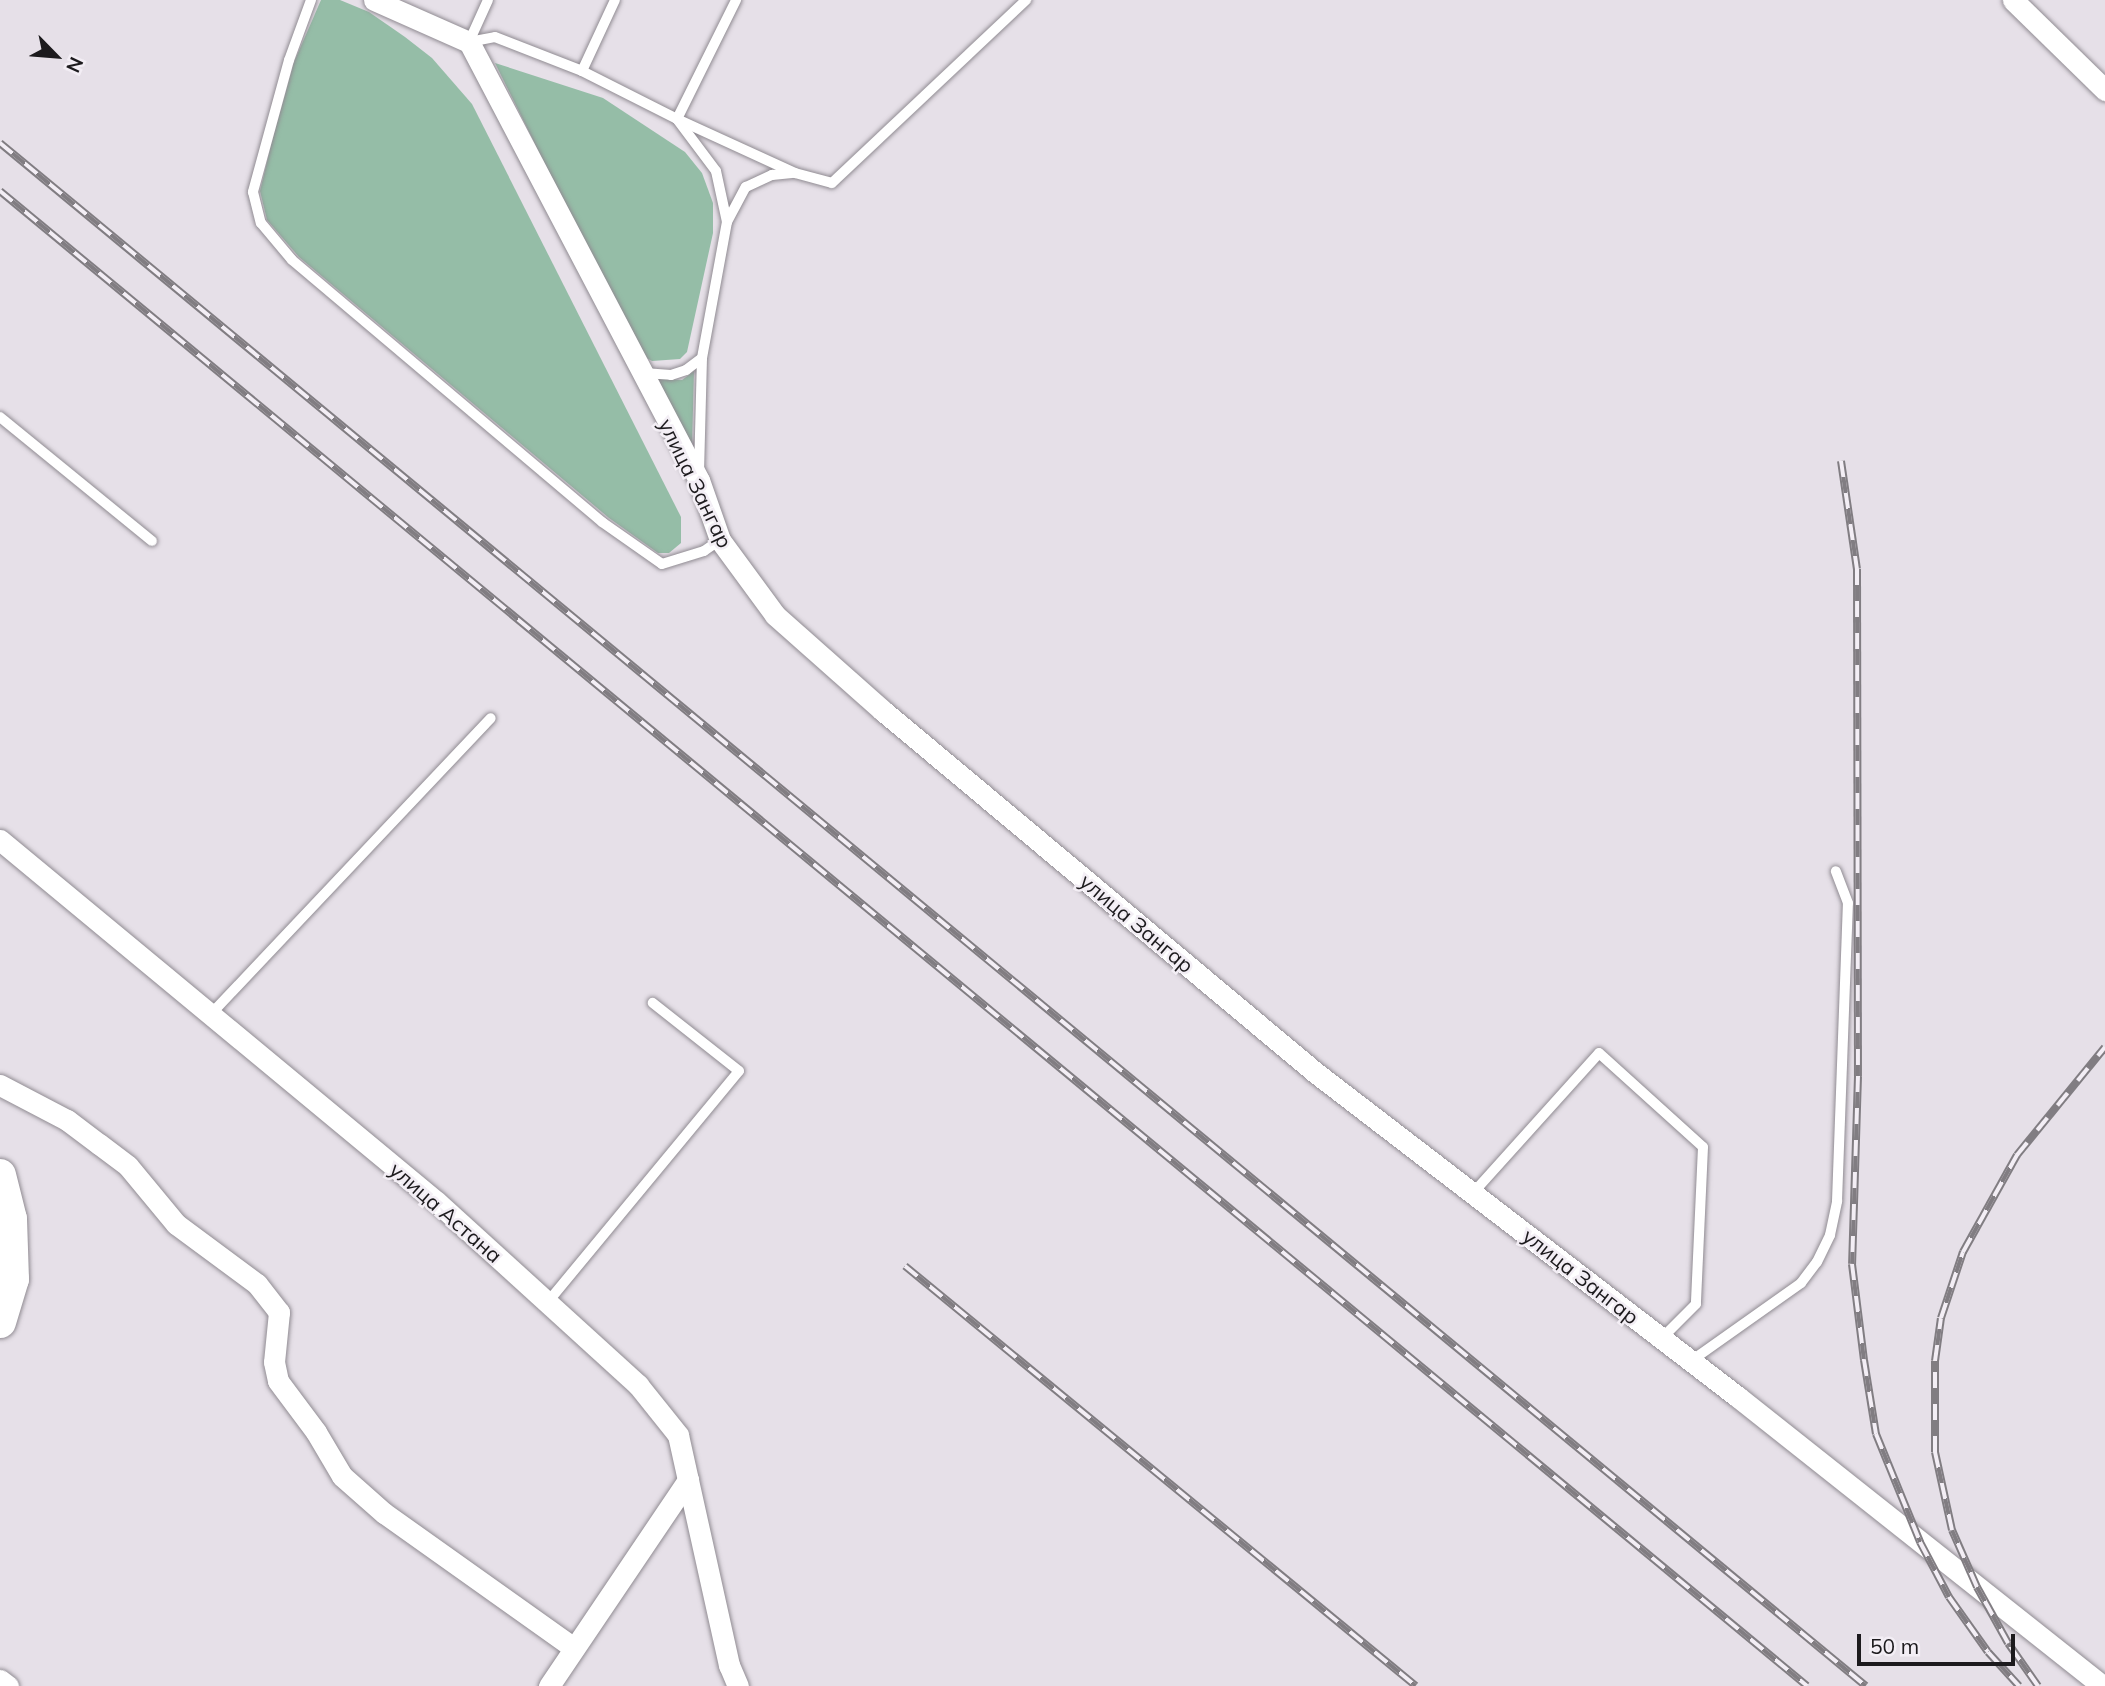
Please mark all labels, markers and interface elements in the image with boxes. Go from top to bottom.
north arrow [21,21,91,91]
text: N [61,53,89,76]
street label: улица Зангар [654,414,738,552]
street label: улица Зангар [1075,868,1199,978]
street label: улица Астана [385,1156,507,1268]
street label: улица Зангар [1518,1223,1644,1329]
scale bar [1860,1620,2018,1664]
text: 50 m [1870,1633,1919,1659]

